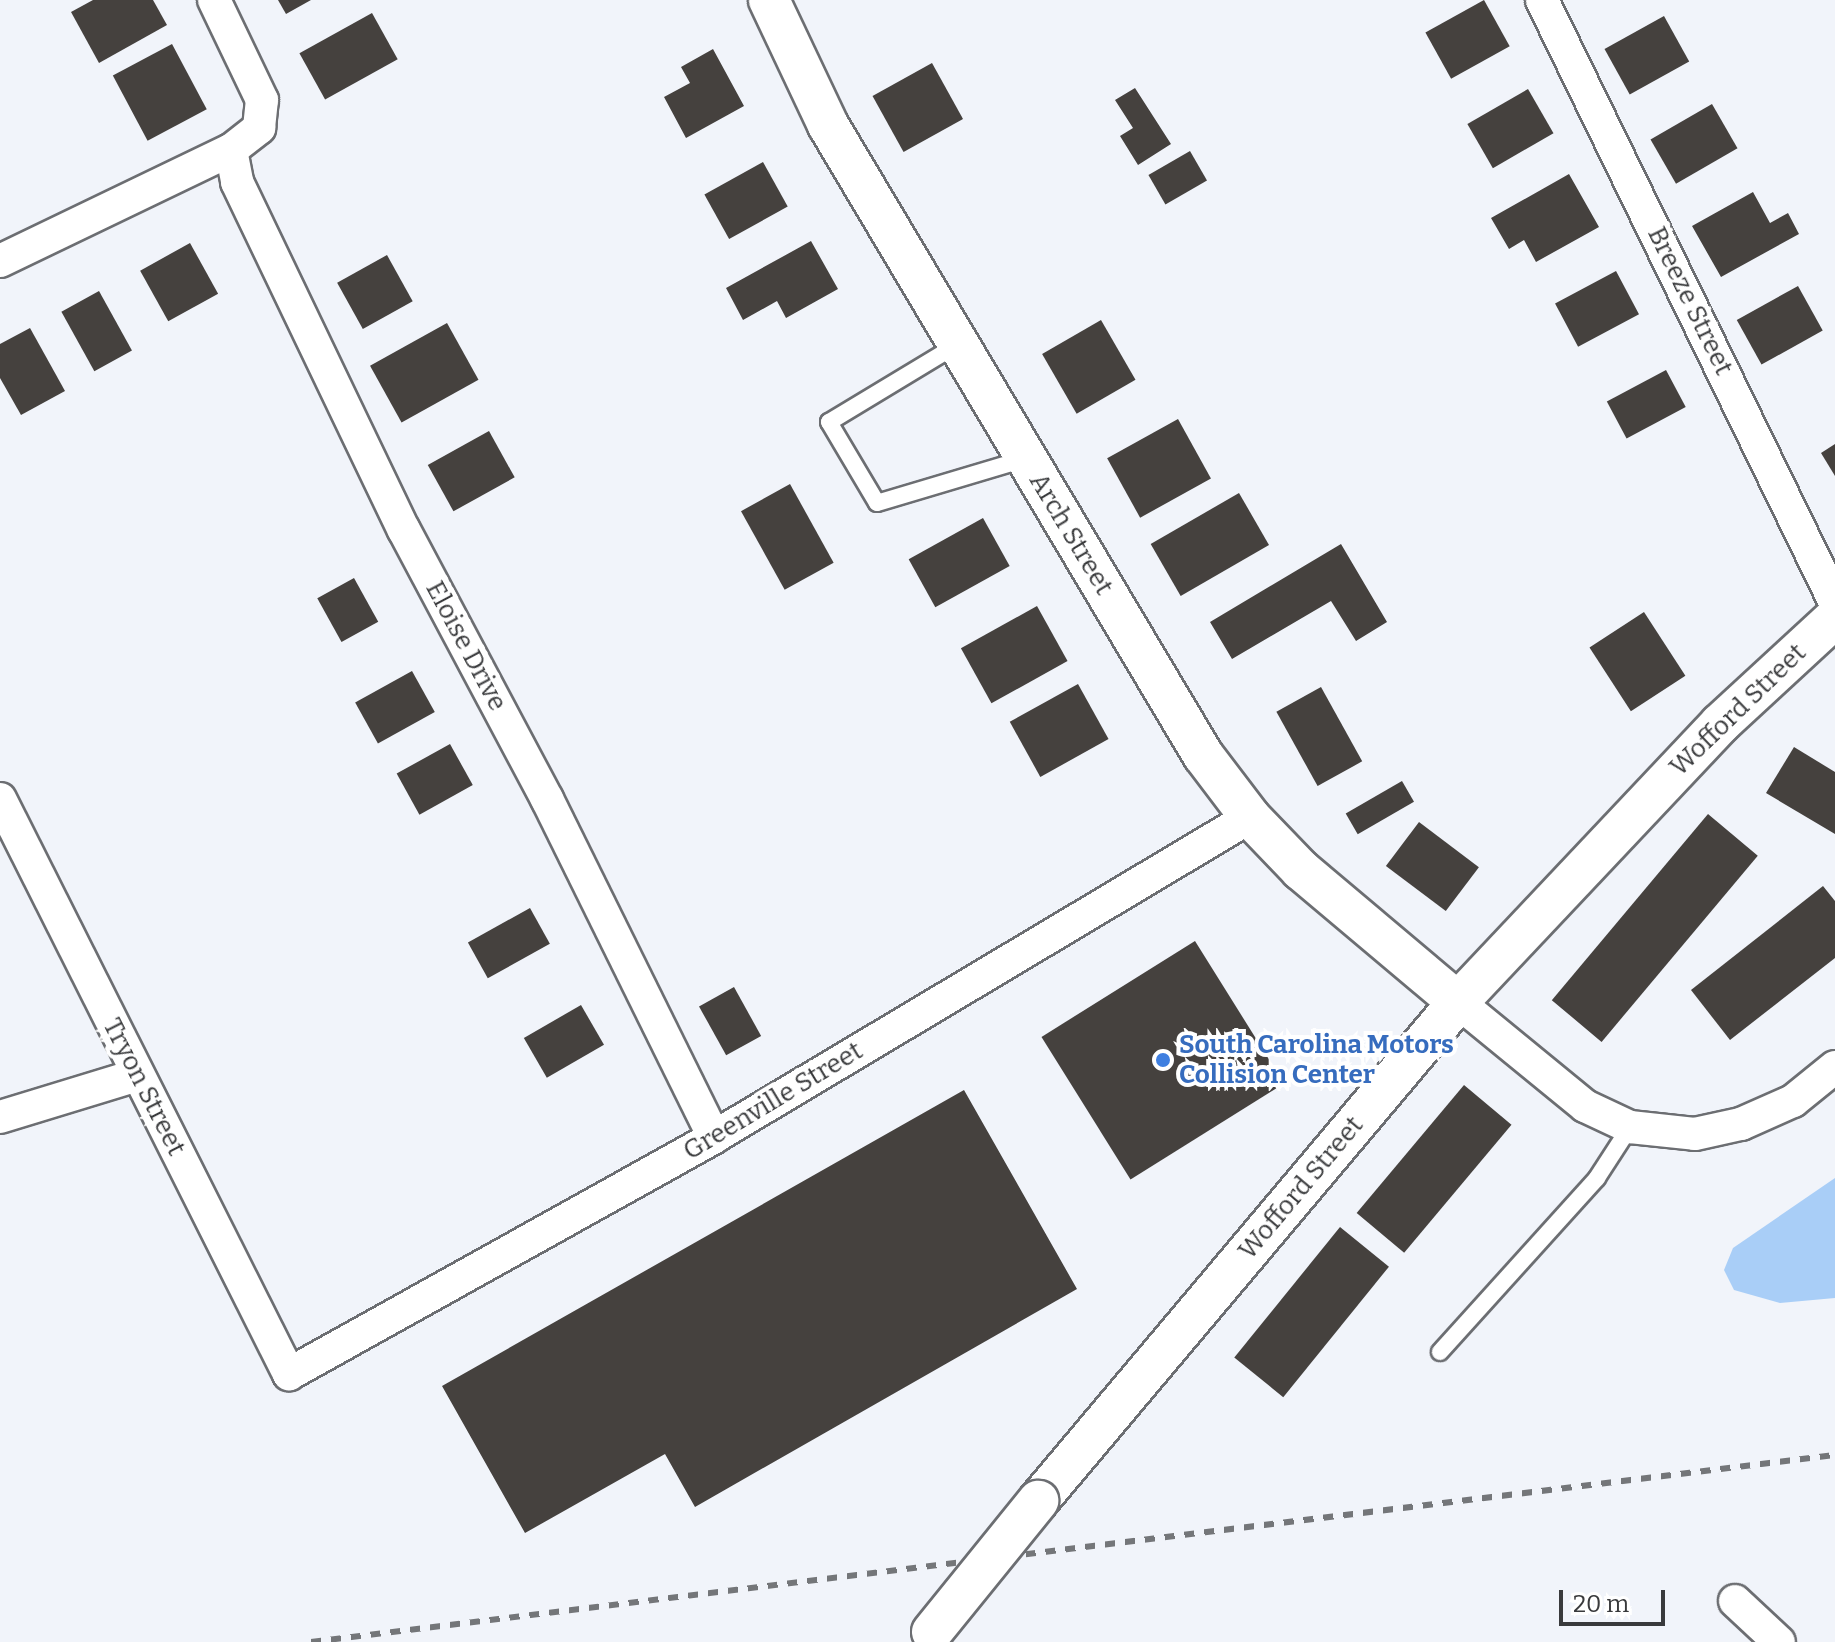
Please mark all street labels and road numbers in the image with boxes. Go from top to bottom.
street label: Breeze Street [1641,222,1739,380]
street label: Arch Street [1022,467,1120,601]
street label: Eloise Drive [419,576,513,716]
street label: Wofford Street [1664,637,1812,783]
street label: Tryon Street [96,1013,192,1161]
street label: Greenville Street [678,1035,868,1167]
street label: Wofford Street [1232,1110,1370,1266]

